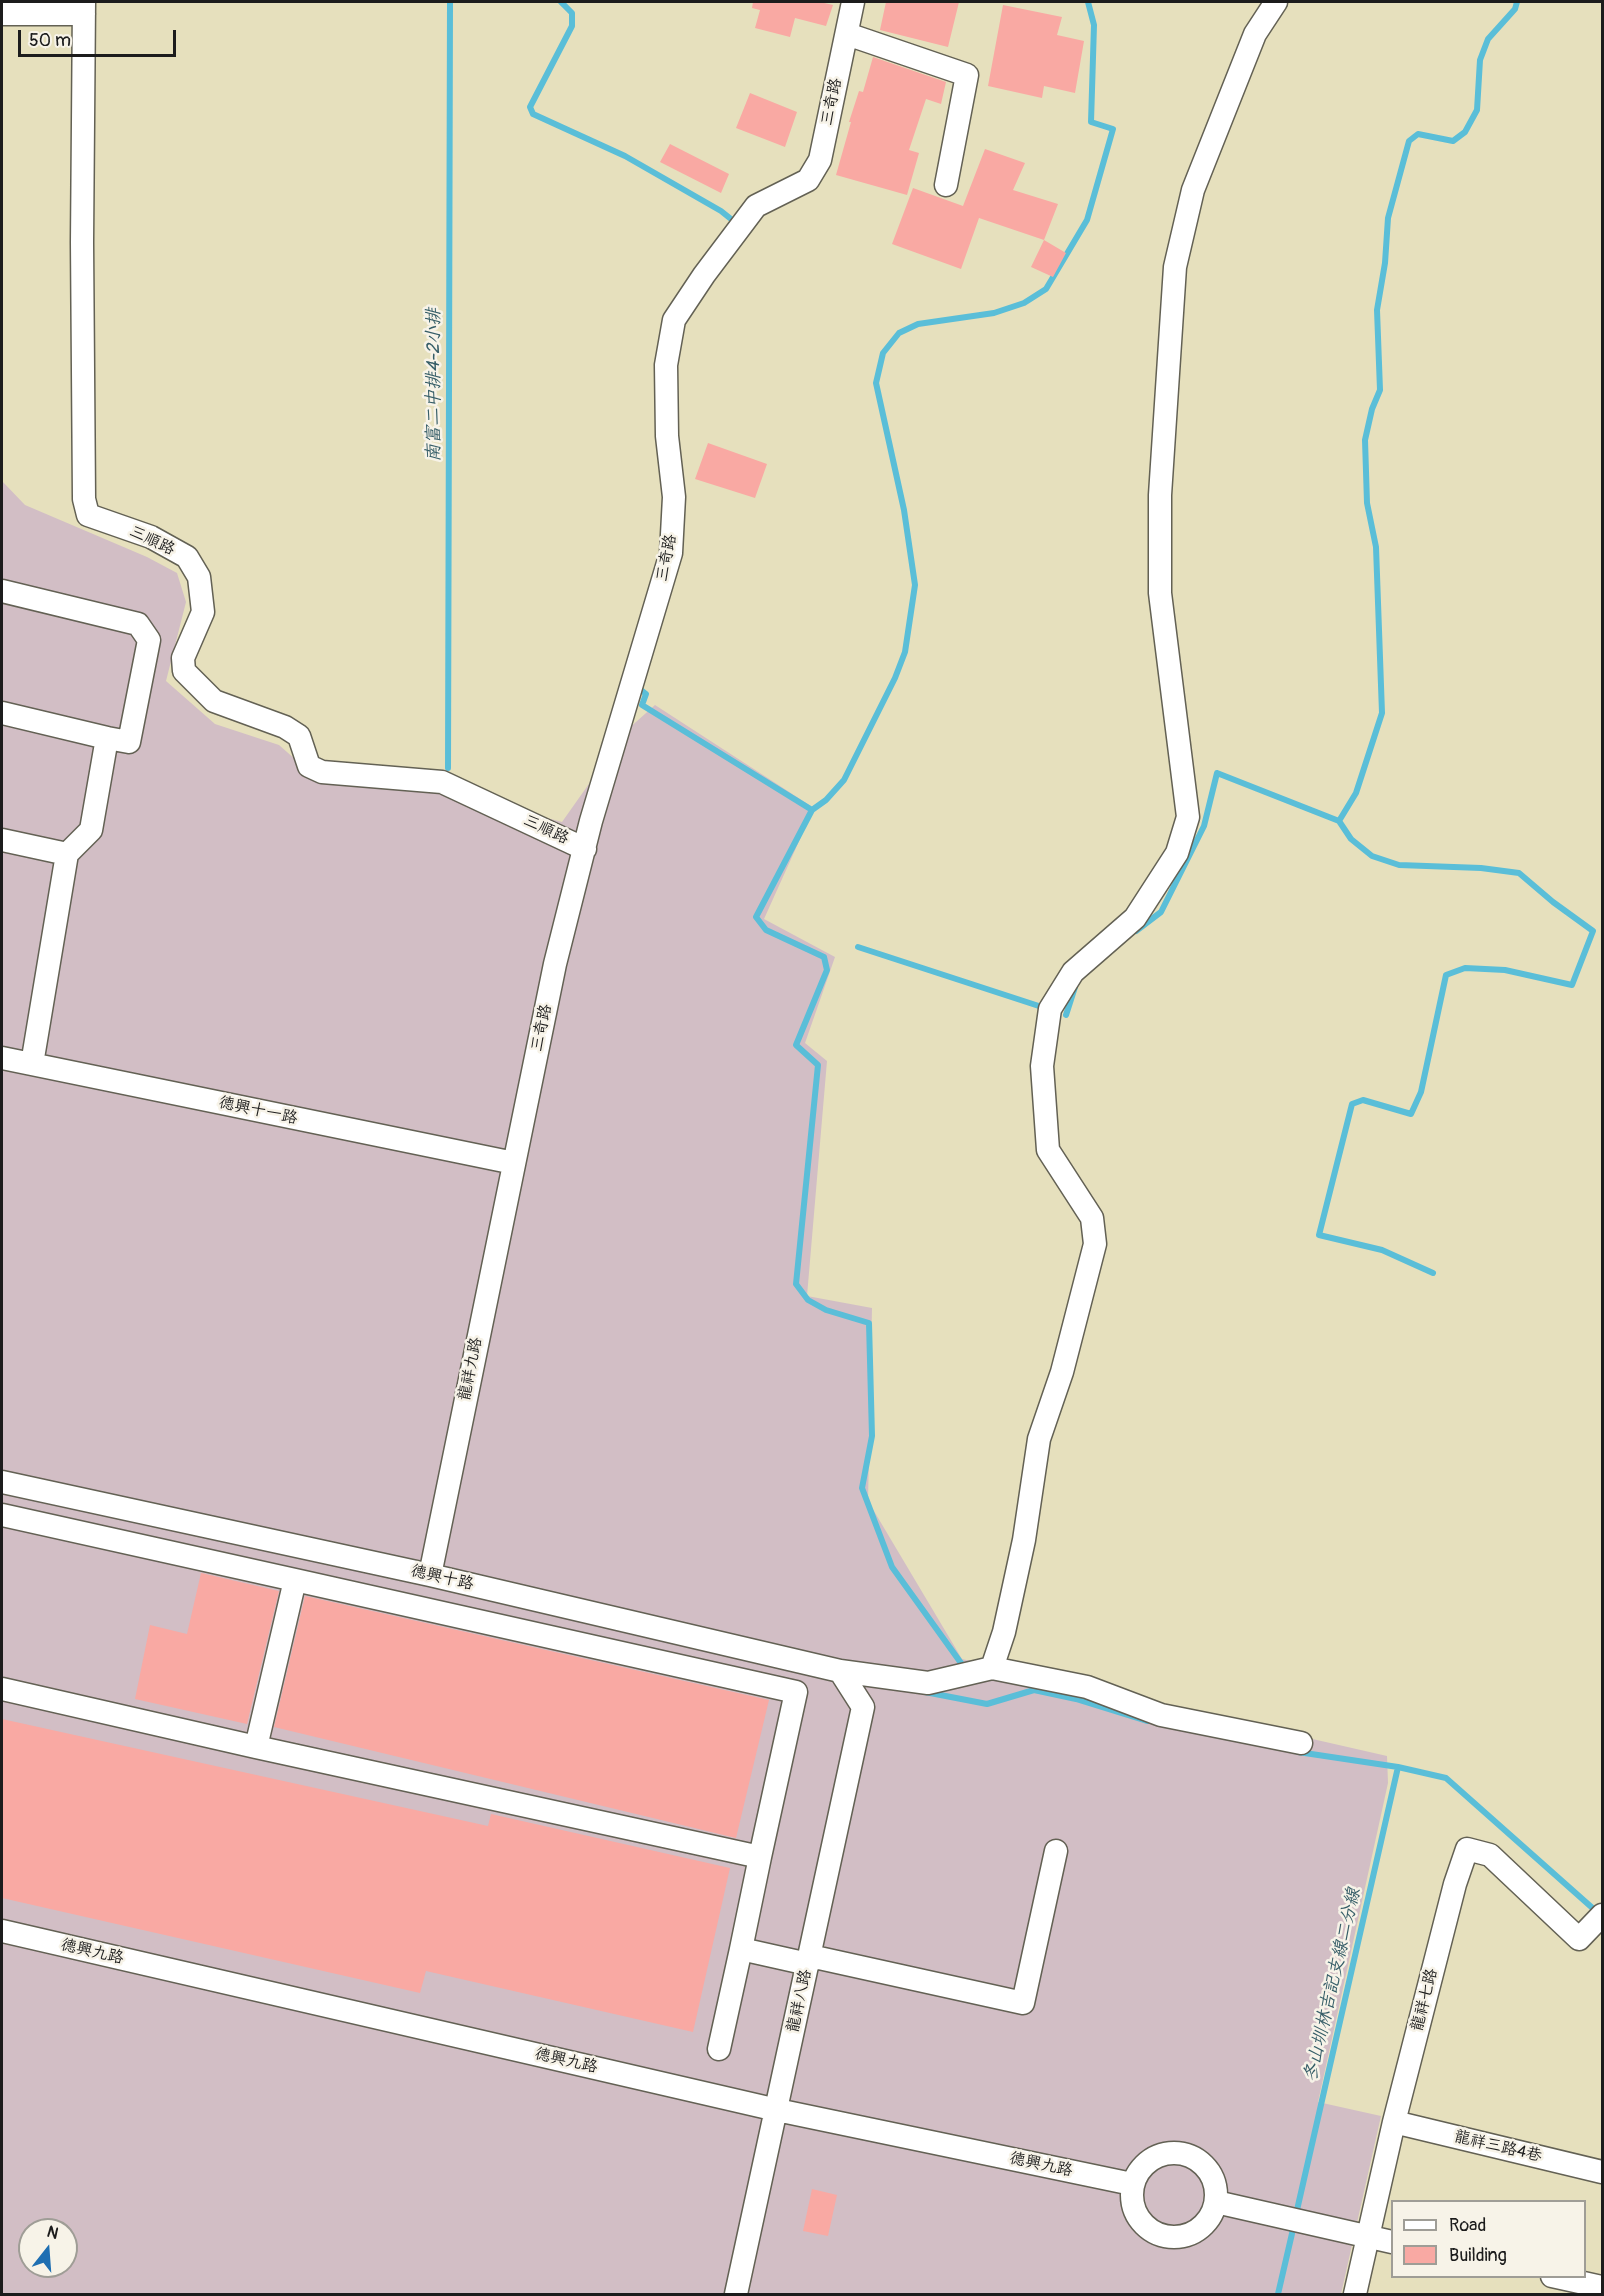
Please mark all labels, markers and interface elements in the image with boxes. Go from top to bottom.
scale bar [21,18,178,56]
text: 50 m [29,29,71,52]
street label: 三奇路 [818,77,846,127]
water label: 南富二中排4-2小排 [423,308,445,462]
street label: 三順路 [126,522,178,560]
street label: 三奇路 [653,533,681,583]
street label: 三順路 [520,811,572,849]
street label: 三奇路 [528,1003,556,1053]
street label: 德興十一路 [217,1093,299,1129]
street label: 龍祥九路 [455,1336,487,1402]
street label: 德興十路 [409,1561,475,1595]
water label: 冬山圳林吉記支線二分線 [1300,1886,1366,2084]
street label: 德興九路 [59,1935,125,1969]
street label: 龍祥七路 [1408,1967,1442,2033]
street label: 龍祥八路 [784,1968,816,2034]
street label: 德興九路 [533,2044,599,2078]
street label: 龍祥三路4巷 [1452,2128,1544,2166]
street label: 德興九路 [1008,2149,1074,2181]
legend [1391,2200,1586,2278]
text: Road [1449,2214,1486,2237]
north arrow [18,2218,78,2278]
text: N [45,2222,61,2244]
text: Building [1449,2244,1507,2267]

